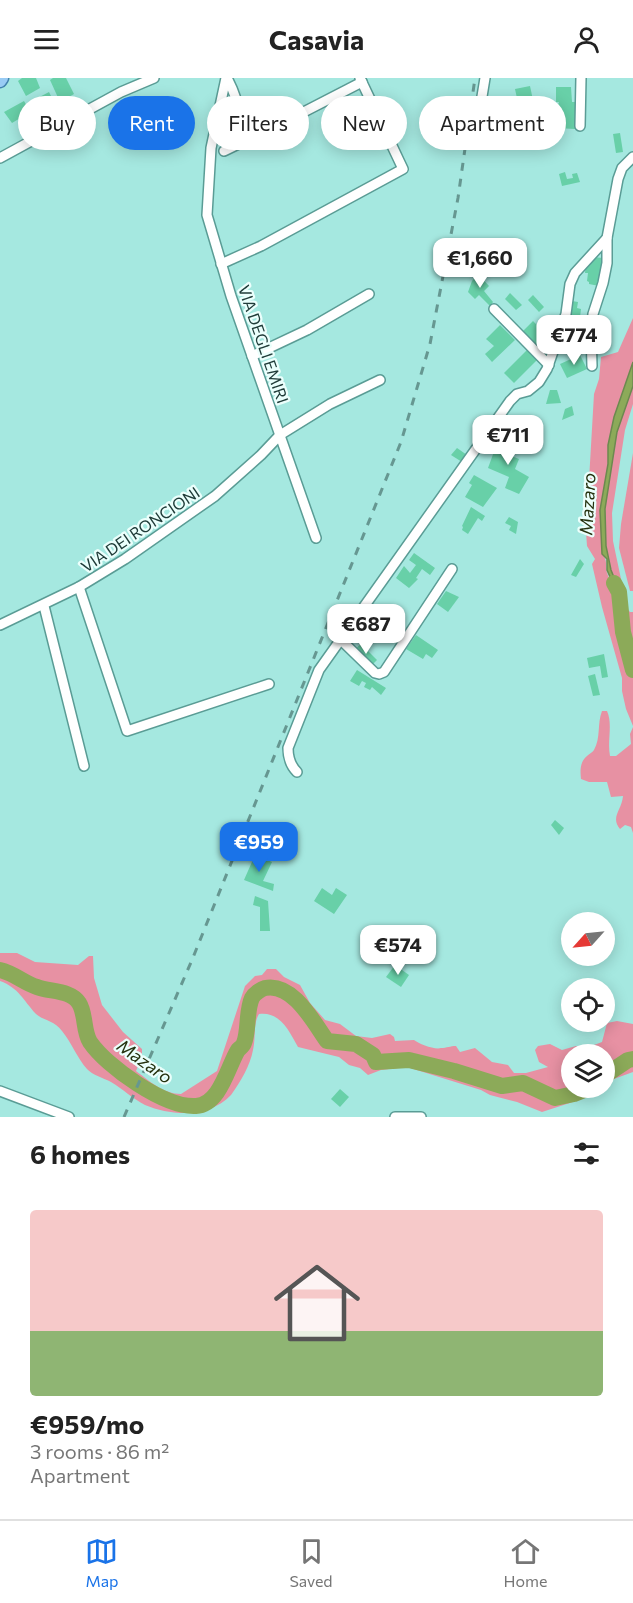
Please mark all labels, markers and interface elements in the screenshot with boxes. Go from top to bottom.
icon: menu [30,23,63,56]
text: Casavia [269,23,364,56]
icon: person [570,23,603,56]
chip: Buy [18,96,96,150]
chip: Rent [108,96,195,150]
chip: Filters [207,96,309,150]
chip: New [321,96,407,150]
chip: Apartment [419,96,566,150]
pin: €1,660 [431,238,529,289]
text: €1,660 [447,245,513,269]
street label: VIA DEGLI EMIRI [235,282,293,406]
pin: €774 [538,315,610,366]
text: €774 [550,322,598,346]
pin: €711 [472,415,544,466]
text: €711 [486,422,530,446]
water label: Mazaro [574,472,600,536]
street label: VIA DEI RONCIONI [77,482,203,576]
pin: €687 [330,604,402,655]
text: €687 [341,611,391,635]
pin: €959 [223,822,295,873]
text: €959 [234,829,284,853]
north arrow [561,912,615,966]
map controls [561,912,615,1098]
pin: €574 [362,925,434,976]
text: €574 [374,932,422,956]
button: locate [561,978,615,1032]
water label: Mazaro [113,1034,177,1088]
button: layers [561,1044,615,1098]
icon: filters [570,1137,603,1170]
text: 6 homes [30,1138,130,1169]
icon: home [263,1249,371,1357]
text: €959/mo [30,1408,144,1439]
text: 3 rooms · 86 m² [30,1439,169,1463]
text: Apartment [30,1463,130,1487]
tab: Map [85,1535,118,1590]
tab: Saved [289,1535,333,1590]
tab: Home [504,1535,548,1590]

